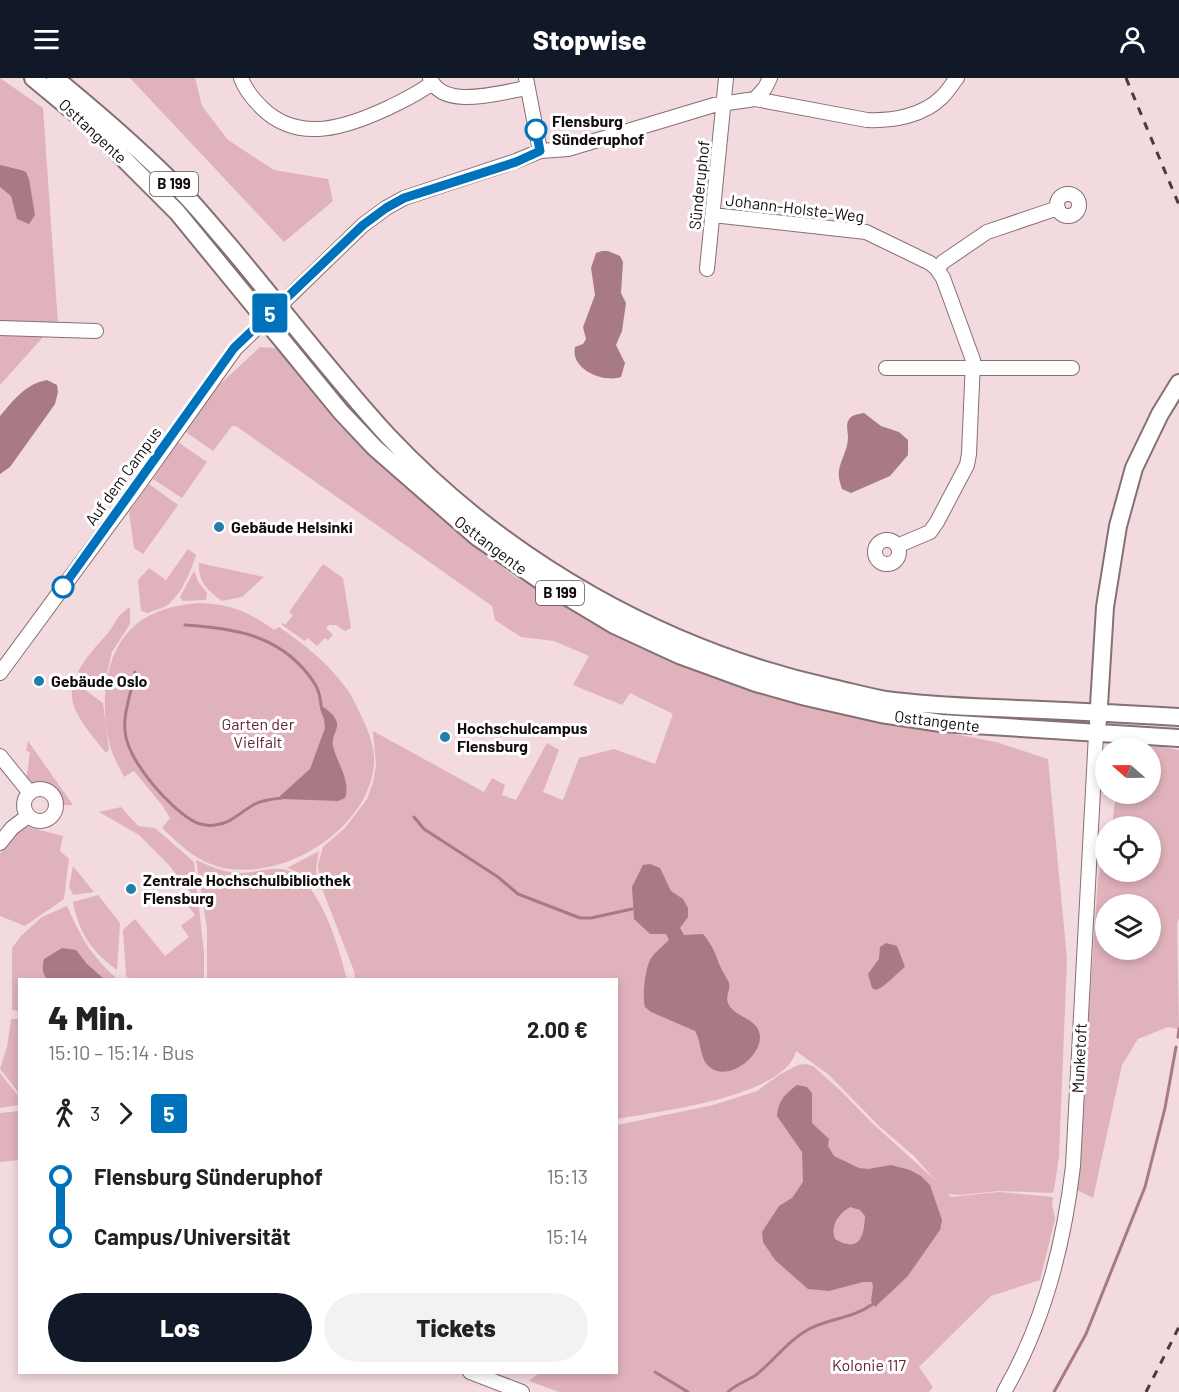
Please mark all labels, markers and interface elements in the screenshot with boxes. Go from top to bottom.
icon: menu [30,23,63,56]
text: Stopwise [533,23,646,55]
icon: person [1116,23,1149,56]
street label: Osttangente [55,94,131,167]
place label: Flensburg Sünderuphof [552,111,644,148]
marker: Flensburg Sünderuphof [525,119,547,141]
street label: Sünderuphof [684,139,713,231]
road number: B 199 [150,172,198,196]
street label: Johann-Holste-Weg [725,190,865,225]
line badge: 5 [250,294,290,332]
text: 5 [264,301,276,326]
street label: Auf dem Campus [81,423,165,529]
street label: Osttangente [451,511,531,578]
place label: Gebäude Helsinki [231,517,353,536]
marker: Gebäude Helsinki [212,520,226,534]
unlabelled marker [52,576,74,598]
road number: B 199 [536,581,584,605]
place label: Gebäude Oslo [51,671,148,690]
marker: Gebäude Oslo [32,674,46,688]
street label: Osttangente [893,706,981,735]
park label: Garten der Vielfalt [222,714,295,751]
place label: Hochschulcampus Flensburg [457,718,588,755]
marker: Hochschulcampus Flensburg [438,730,452,744]
north arrow [1095,738,1161,804]
map controls [1095,738,1161,960]
button: locate [1095,816,1161,882]
place label: Zentrale Hochschulbibliothek Flensburg [143,870,352,907]
marker: Zentrale Hochschulbibliothek Flensburg [124,882,138,896]
button: layers [1095,894,1161,960]
text: 4 Min. [48,997,134,1037]
text: 2.00 € [527,1016,588,1042]
street label: Munketoft [1067,1022,1090,1094]
text: 15:10 – 15:14 · Bus [48,1040,194,1064]
icon: walk [48,1097,81,1130]
icon: forward [109,1097,142,1130]
text: 3 [90,1101,100,1125]
text: 5 [163,1101,175,1126]
text: Flensburg Sünderuphof [94,1163,323,1189]
text: 15:13 [547,1164,588,1188]
text: Campus/Universität [94,1223,291,1249]
text: 15:14 [546,1224,588,1248]
button: Los [48,1293,312,1362]
button: Tickets [324,1293,588,1362]
park label: Kolonie 117 [832,1355,906,1374]

